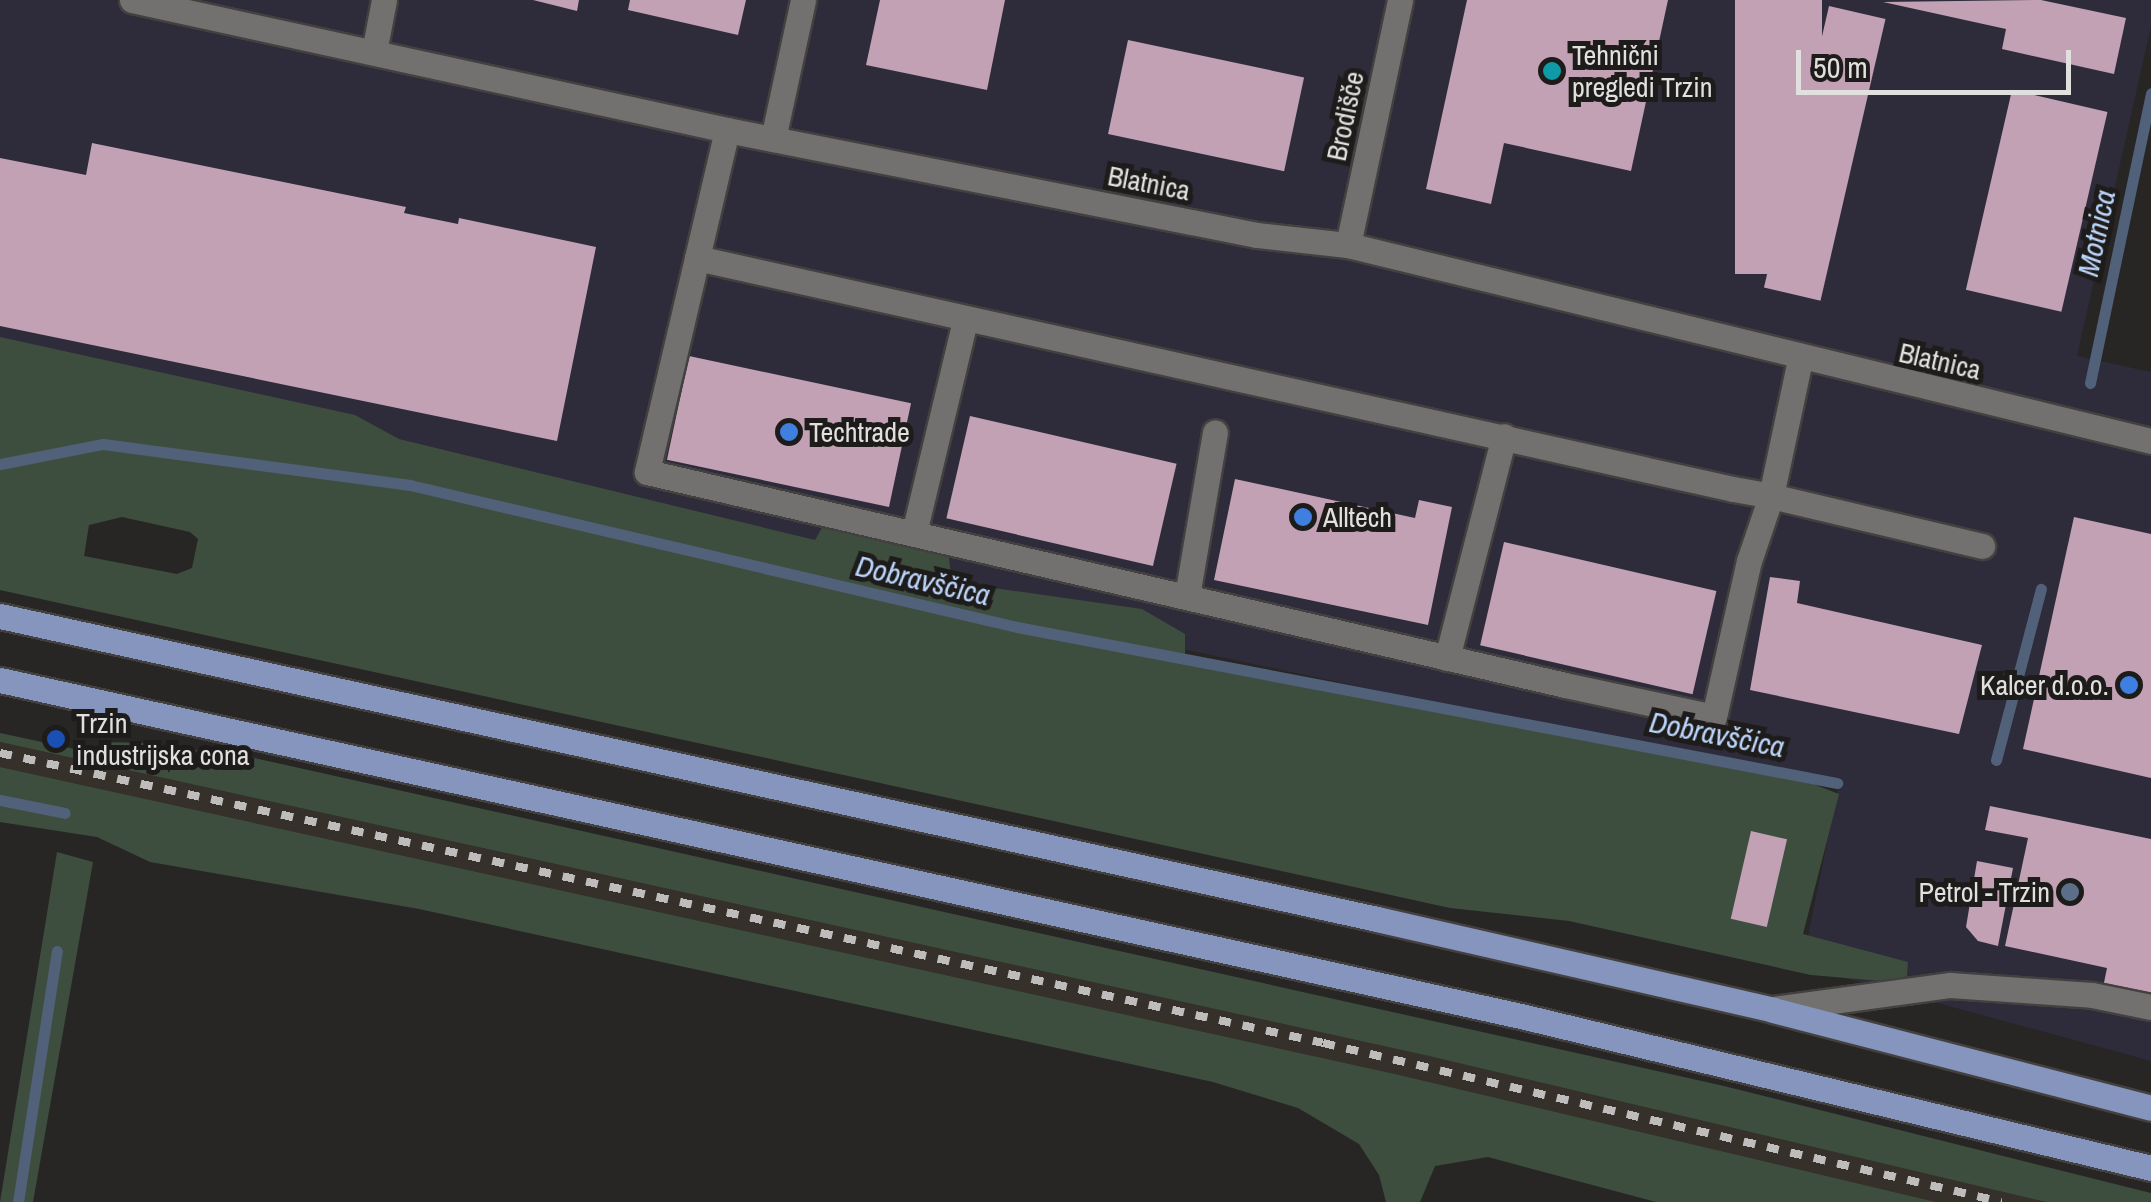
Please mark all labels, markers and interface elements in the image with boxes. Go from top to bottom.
scale bar [1801,30,2076,92]
place label: Tehnični pregledi Trzin [1572,38,1713,104]
text: 50 m [1813,47,1868,87]
marker: Tehnični pregledi Trzin [1541,60,1563,82]
street label: Brodišče [1319,68,1371,164]
street label: Blatnica [1105,159,1193,207]
water label: Motnica [2069,186,2123,280]
street label: Blatnica [1896,335,1984,387]
place label: Techtrade [809,415,910,449]
marker: Techtrade [778,421,800,443]
place label: Alltech [1323,500,1392,534]
marker: Alltech [1292,506,1314,528]
water label: Dobravščica [852,547,994,613]
place label: Kalcer d.o.o. [1980,668,2109,702]
marker: Kalcer d.o.o. [2118,674,2140,696]
water label: Dobravščica [1646,703,1788,765]
place label: Trzin industrijska cona [76,706,250,772]
marker: Trzin industrijska cona [45,728,67,750]
place label: Petrol - Trzin [1918,875,2050,909]
marker: Petrol - Trzin [2059,881,2081,903]

